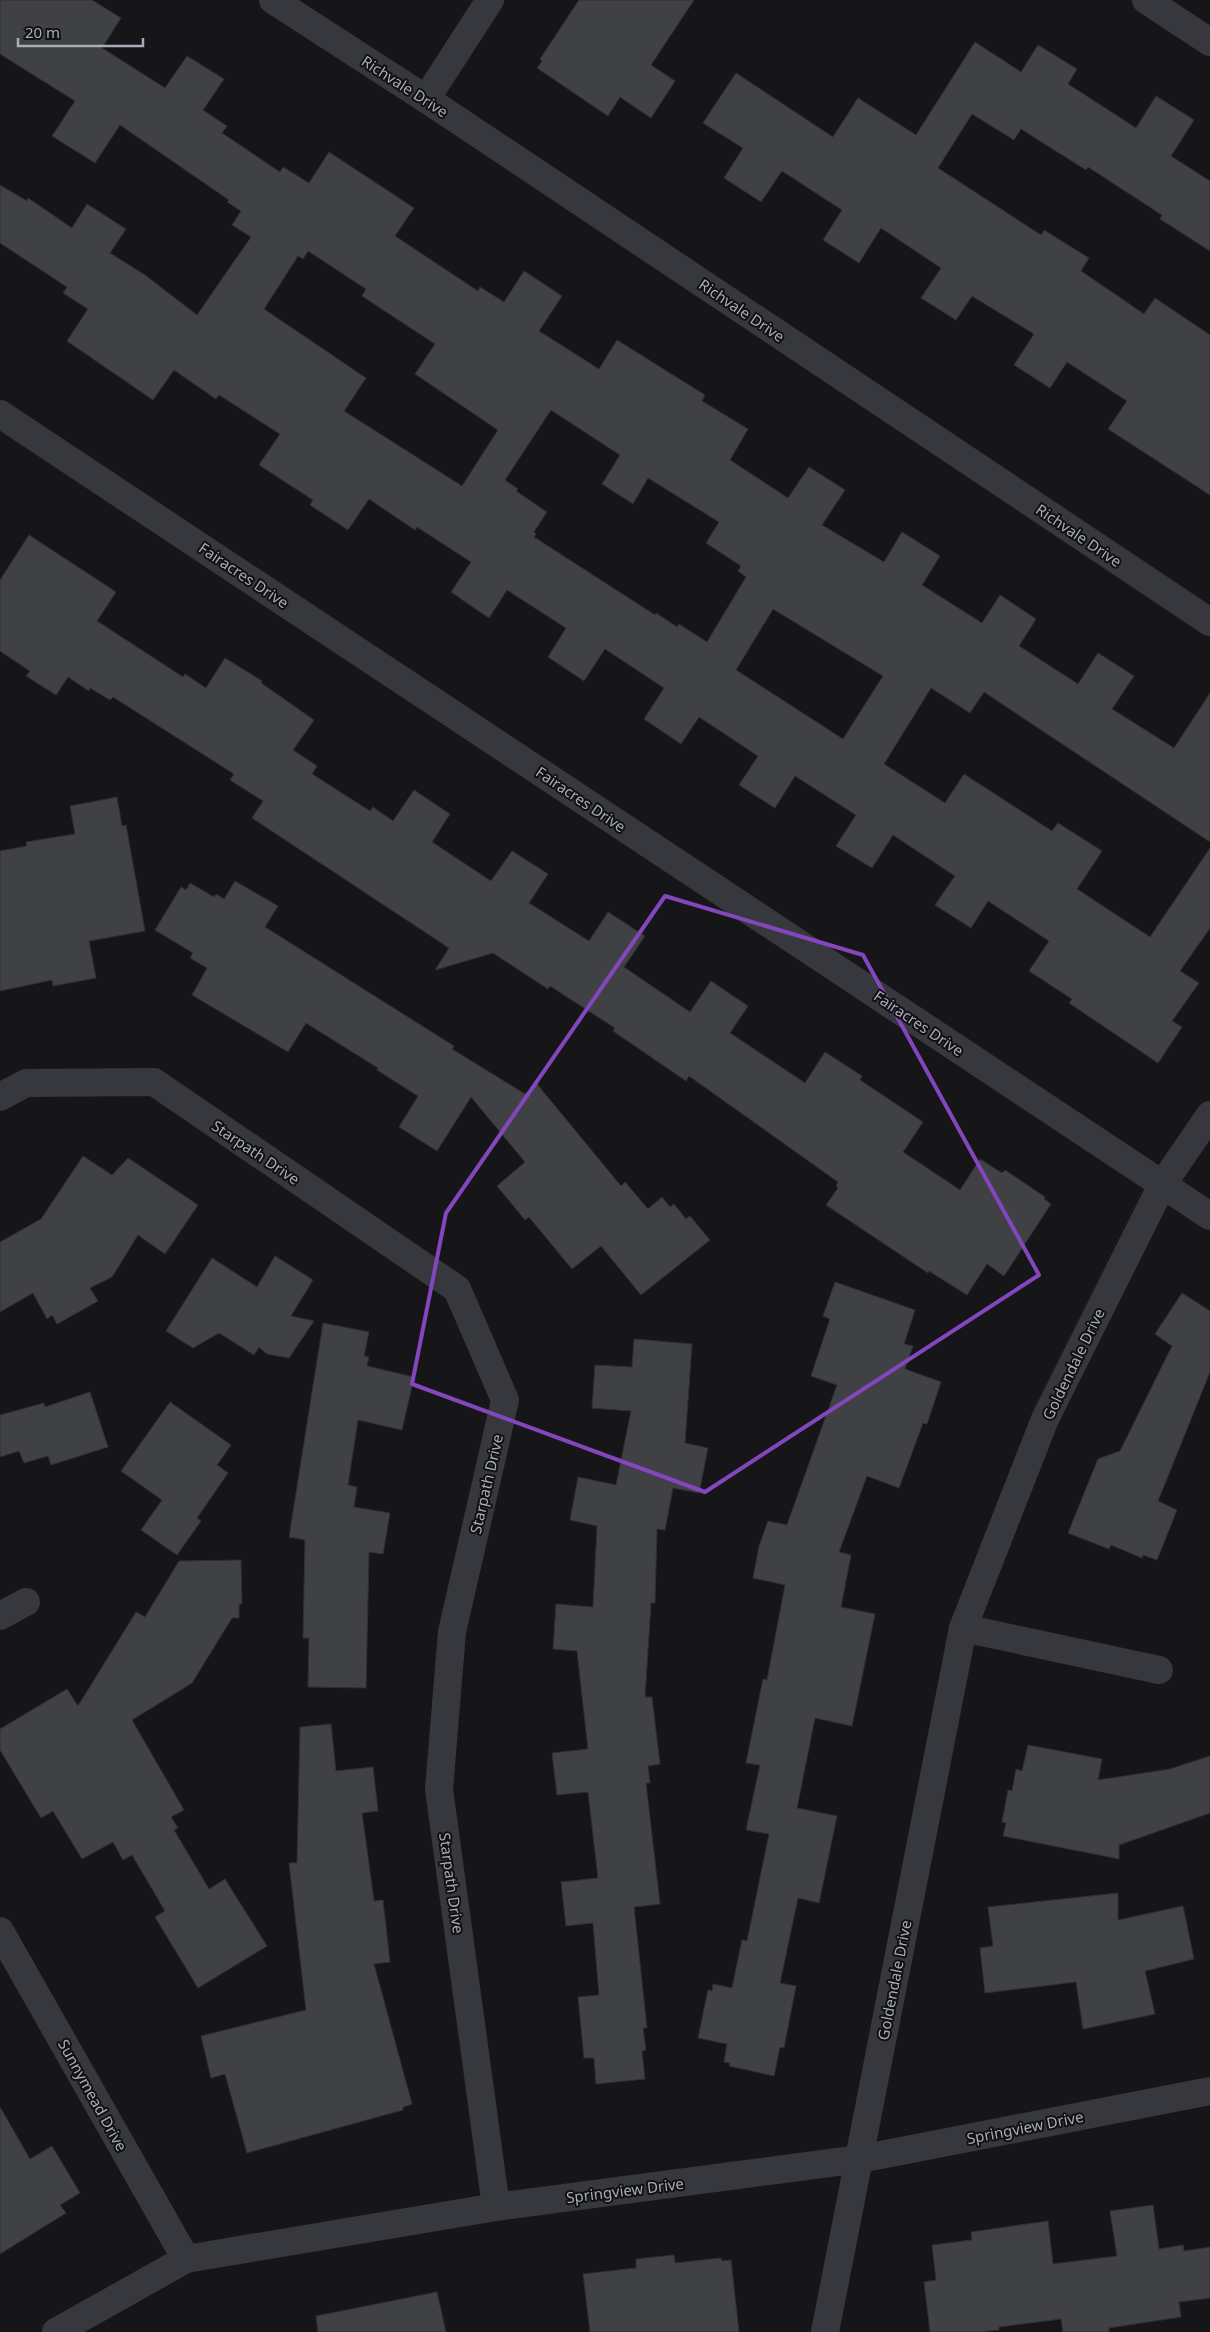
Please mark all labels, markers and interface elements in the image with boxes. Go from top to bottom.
scale bar [18,15,142,47]
text: 20 m [25,22,60,42]
street label: Richvale Drive [358,51,452,121]
street label: Richvale Drive [695,274,789,346]
street label: Richvale Drive [1032,499,1126,571]
street label: Fairacres Drive [195,538,293,612]
street label: Fairacres Drive [532,762,630,836]
street label: Fairacres Drive [870,986,968,1060]
street label: Starpath Drive [208,1115,304,1189]
street label: Goldendale Drive [1037,1305,1109,1423]
street label: Starpath Drive [465,1432,507,1536]
street label: Starpath Drive [435,1831,469,1935]
street label: Goldendale Drive [873,1918,915,2042]
street label: Sunnymead Drive [54,2036,132,2154]
street label: Springview Drive [965,2106,1085,2148]
street label: Springview Drive [565,2173,685,2207]

